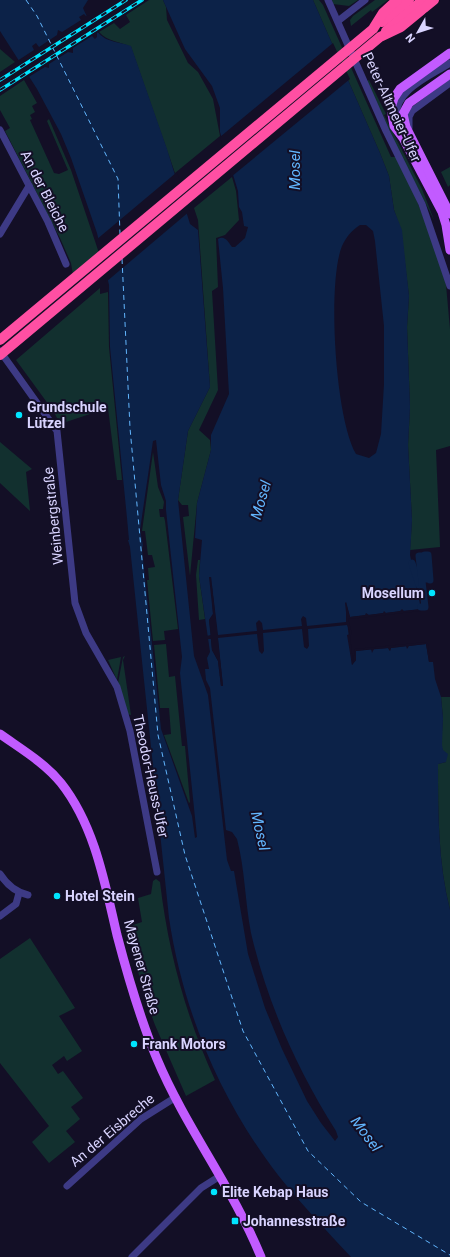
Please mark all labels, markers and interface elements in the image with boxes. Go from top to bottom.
north arrow [398,12,438,52]
text: N [403,31,418,45]
street label: Peter-Altmeier-Ufer [360,50,425,165]
street label: An der Bleiche [18,148,72,234]
water label: Mosel [286,150,304,190]
place label: Grundschule Lützel [27,399,107,431]
marker: Grundschule Lützel [14,410,24,420]
street label: Weinbergstraße [40,466,66,566]
water label: Mosel [247,478,275,522]
place label: Mosellum [362,585,424,601]
marker: Mosellum [427,588,437,598]
street label: Theodor-Heuss-Ufer [130,713,172,839]
water label: Mosel [247,810,273,853]
place label: Hotel Stein [65,888,135,904]
marker: Hotel Stein [52,891,62,901]
street label: Mayener Straße [121,918,163,1016]
place label: Frank Motors [142,1036,226,1052]
marker: Frank Motors [129,1039,139,1049]
street label: An der Eisbreche [67,1090,157,1170]
water label: Mosel [347,1113,385,1156]
place label: Elite Kebap Haus [222,1184,328,1200]
marker: Elite Kebap Haus [209,1187,219,1197]
place label: Johannesstraße [243,1213,346,1229]
marker: Johannesstraße [230,1216,240,1226]

